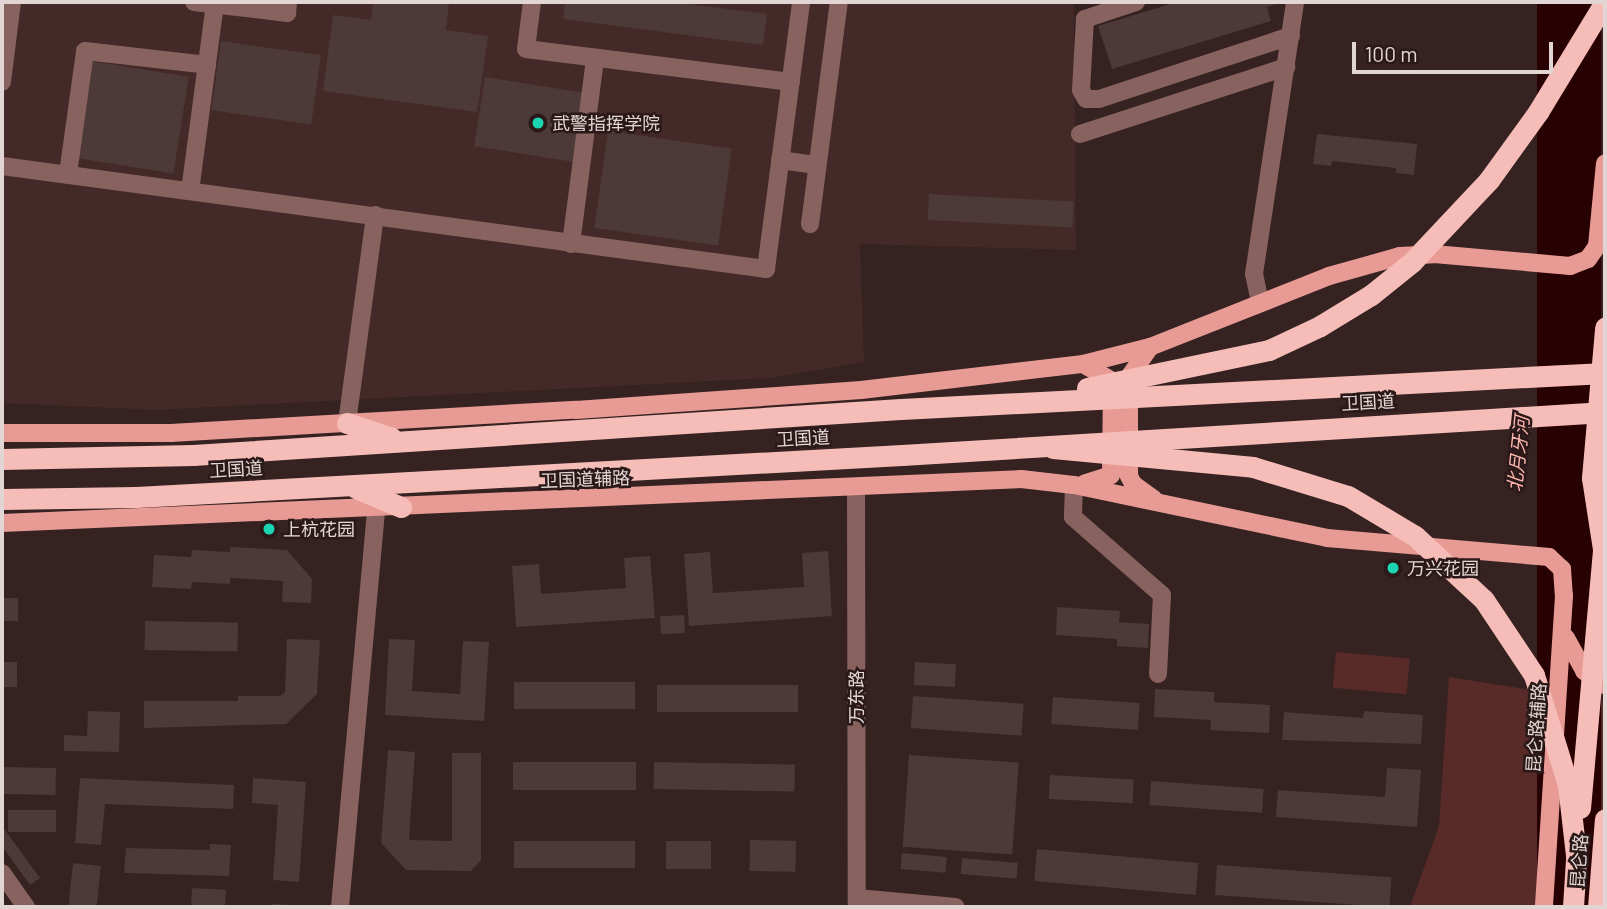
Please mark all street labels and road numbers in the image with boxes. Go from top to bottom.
street label: 卫国道 [1340,390,1396,414]
street label: 卫国道 [775,426,831,450]
street label: 卫国道 [208,457,264,481]
street label: 卫国道辅路 [540,467,630,491]
street label: 万东路 [845,670,867,724]
street label: 昆仑路辅路 [1522,682,1550,774]
street label: 昆仑路 [1566,833,1592,889]

